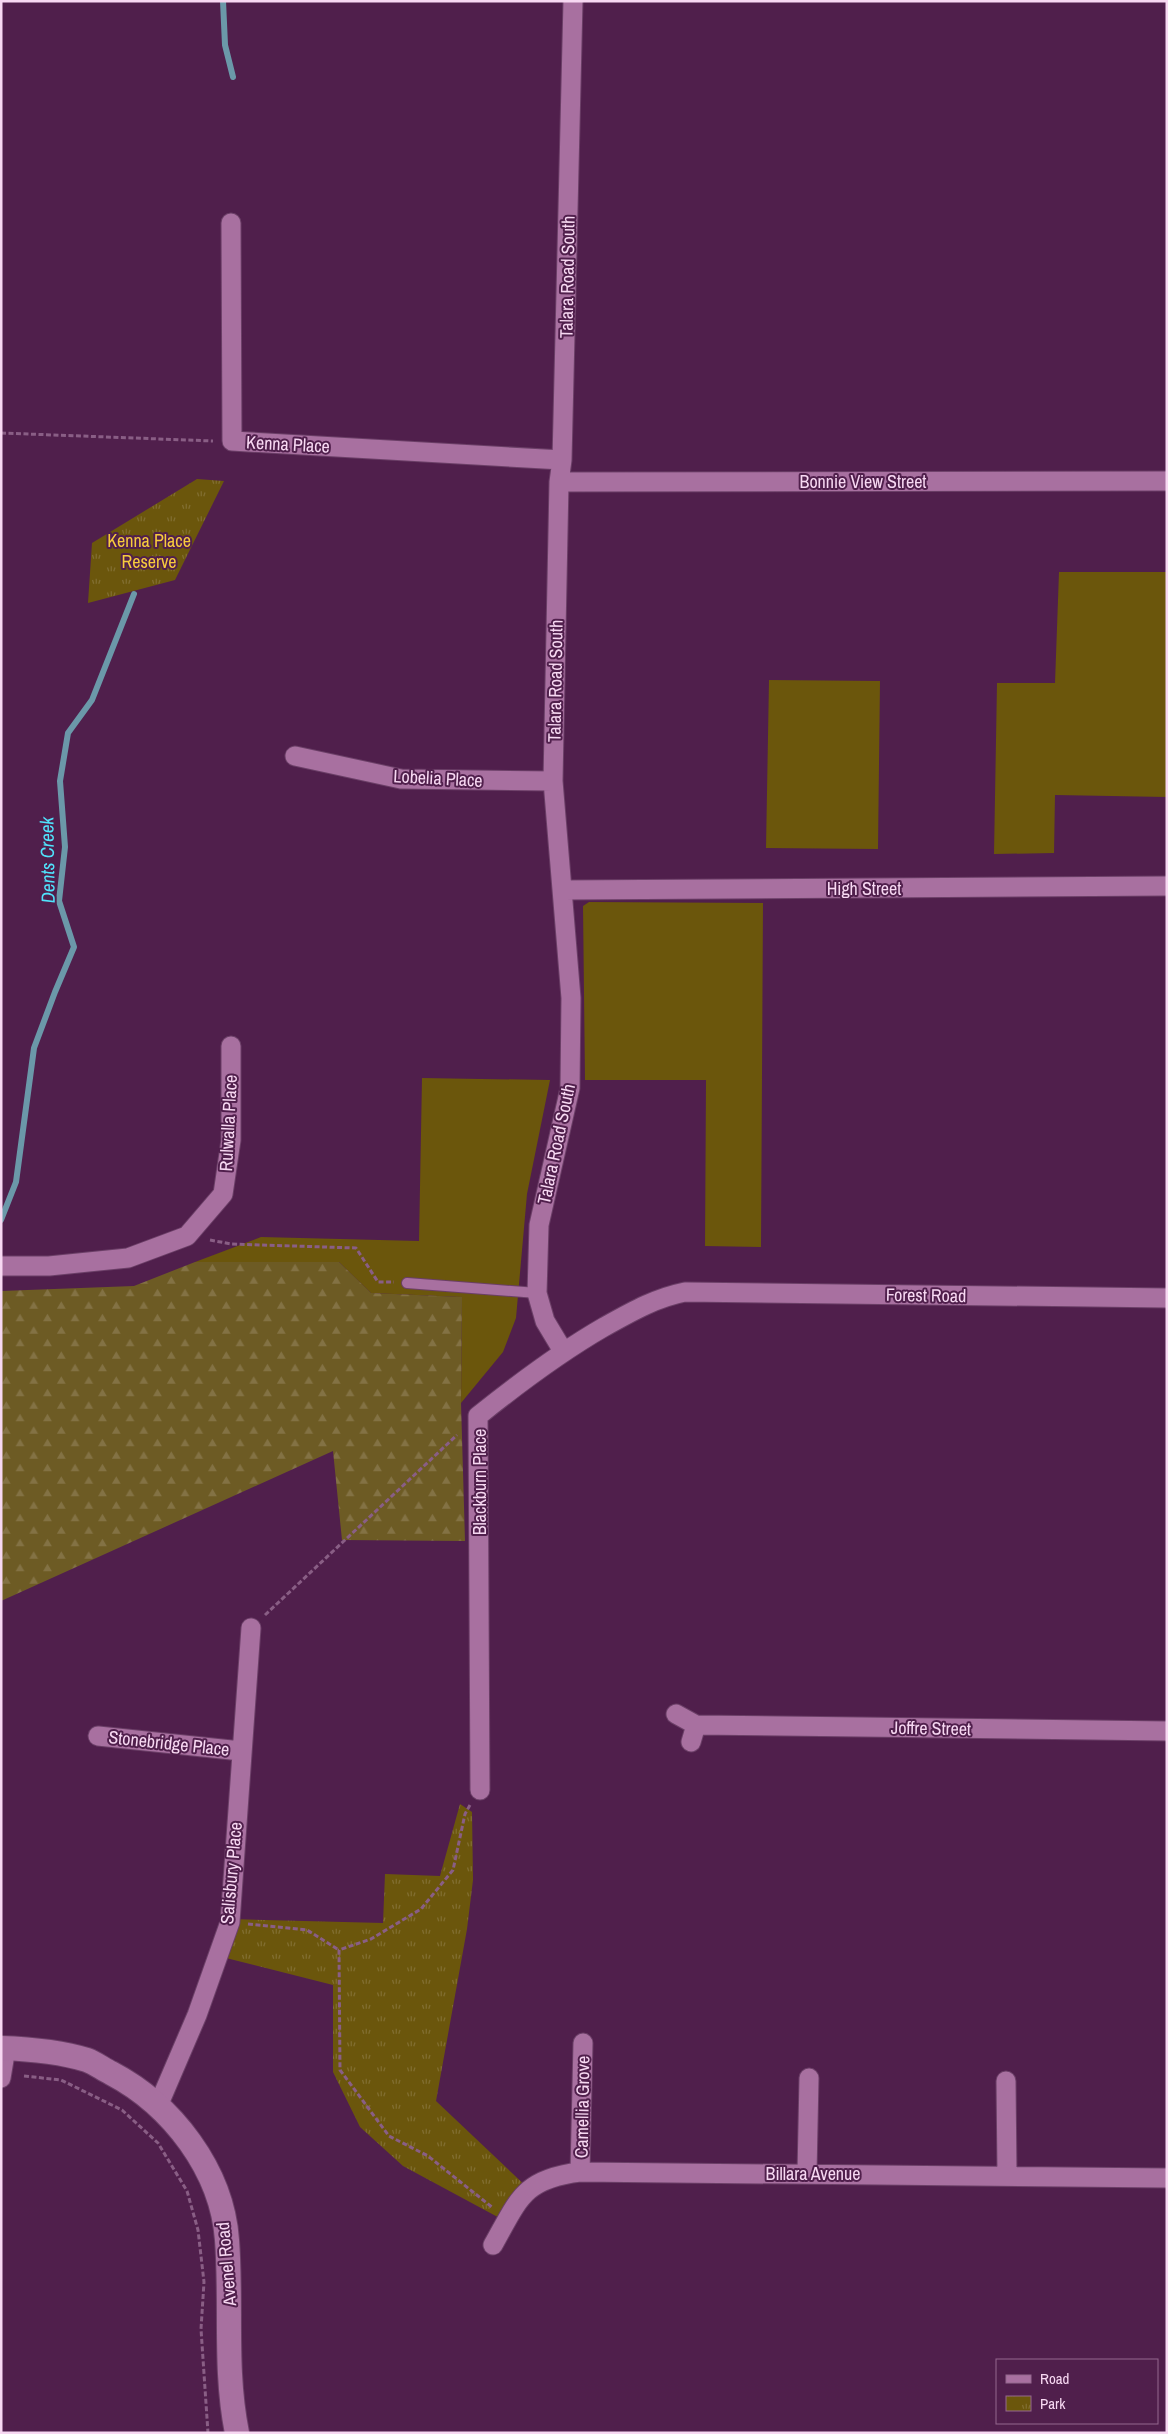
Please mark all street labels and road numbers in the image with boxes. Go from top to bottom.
street label: Talara Road South [553,216,581,338]
street label: Kenna Place [246,429,330,459]
street label: Bonnie View Street [800,469,926,494]
street label: Talara Road South [541,620,569,742]
street label: Lobelia Place [393,763,483,793]
street label: High Street [827,876,901,901]
street label: Rulwalla Place [213,1074,243,1172]
street label: Talara Road South [531,1081,581,1207]
street label: Forest Road [886,1282,966,1308]
street label: Blackburn Place [467,1429,492,1535]
street label: Joffre Street [891,1715,971,1741]
street label: Stonebridge Place [107,1724,231,1762]
street label: Salisbury Place [214,1821,248,1925]
street label: Camellia Grove [569,2056,595,2158]
street label: Billara Avenue [766,2161,860,2186]
street label: Avenel Road [210,2221,242,2308]

